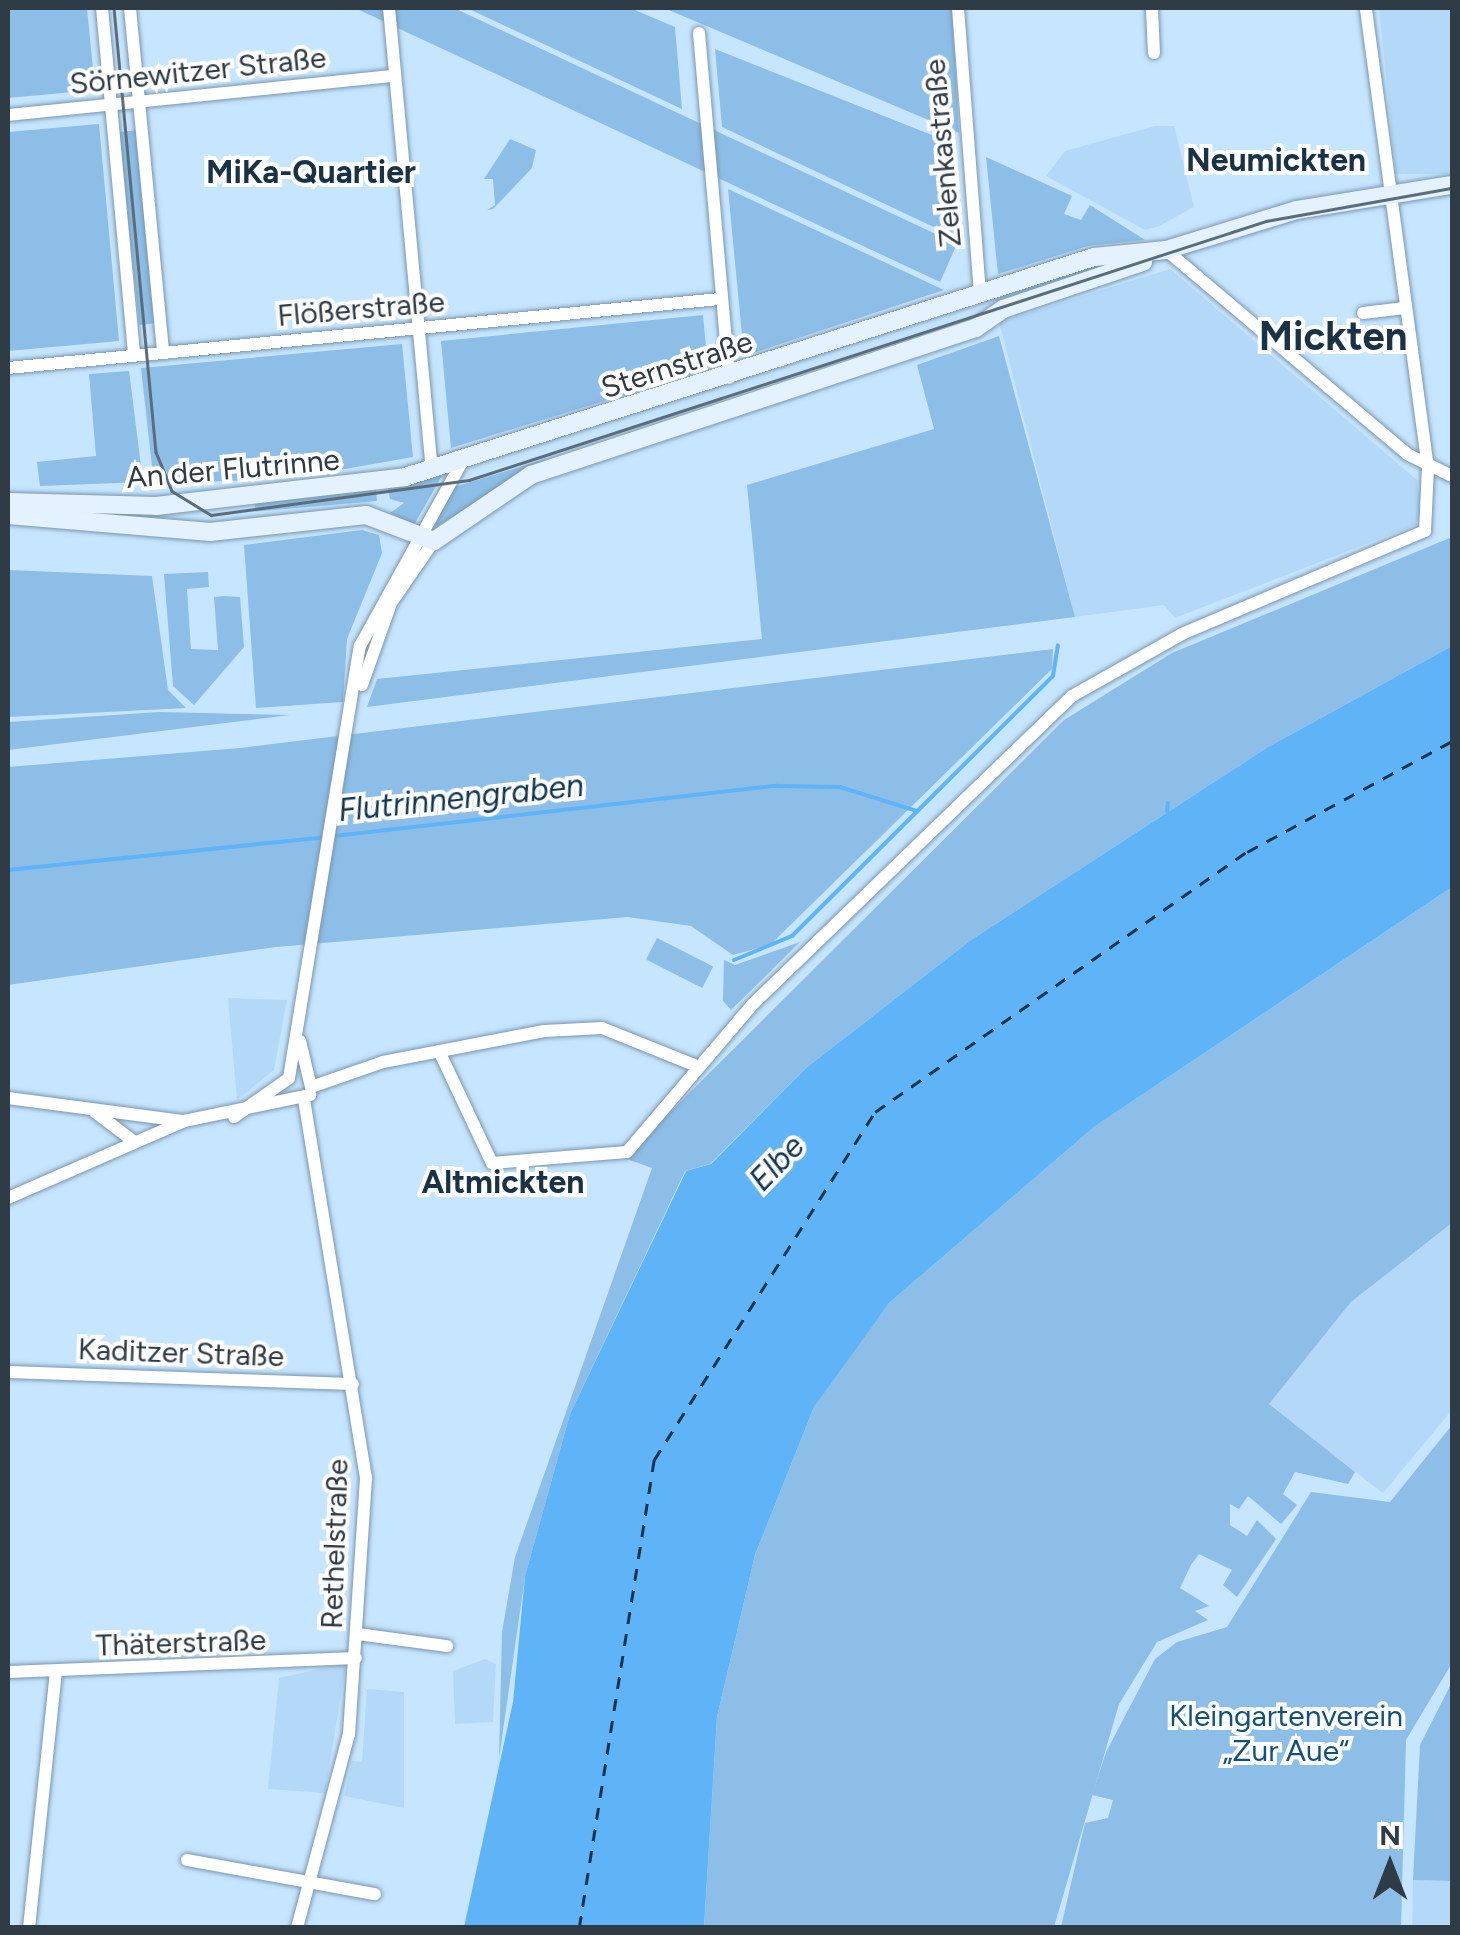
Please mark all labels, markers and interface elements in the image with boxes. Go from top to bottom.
street label: Sörnewitzer Straße [68,40,328,102]
street label: Zelenkastraße [917,57,969,249]
district label: Neumickten [1186,141,1366,179]
district label: MiKa-Quartier [206,153,416,191]
street label: Flößerstraße [276,284,446,334]
district label: Mickten [1259,312,1407,360]
street label: Sternstraße [597,324,757,406]
street label: An der Flutrinne [125,442,341,496]
water label: Flutrinnengraben [336,766,586,830]
water label: Elbe [742,1127,812,1199]
district label: Altmickten [421,1163,585,1201]
street label: Kaditzer Straße [77,1331,285,1375]
street label: Rethelstraße [314,1458,356,1630]
street label: Thäterstraße [95,1622,267,1664]
park label: Kleingartenverein „Zur Aue“ [1169,1698,1403,1768]
north arrow [1340,1815,1440,1915]
text: N [1379,1818,1401,1852]

